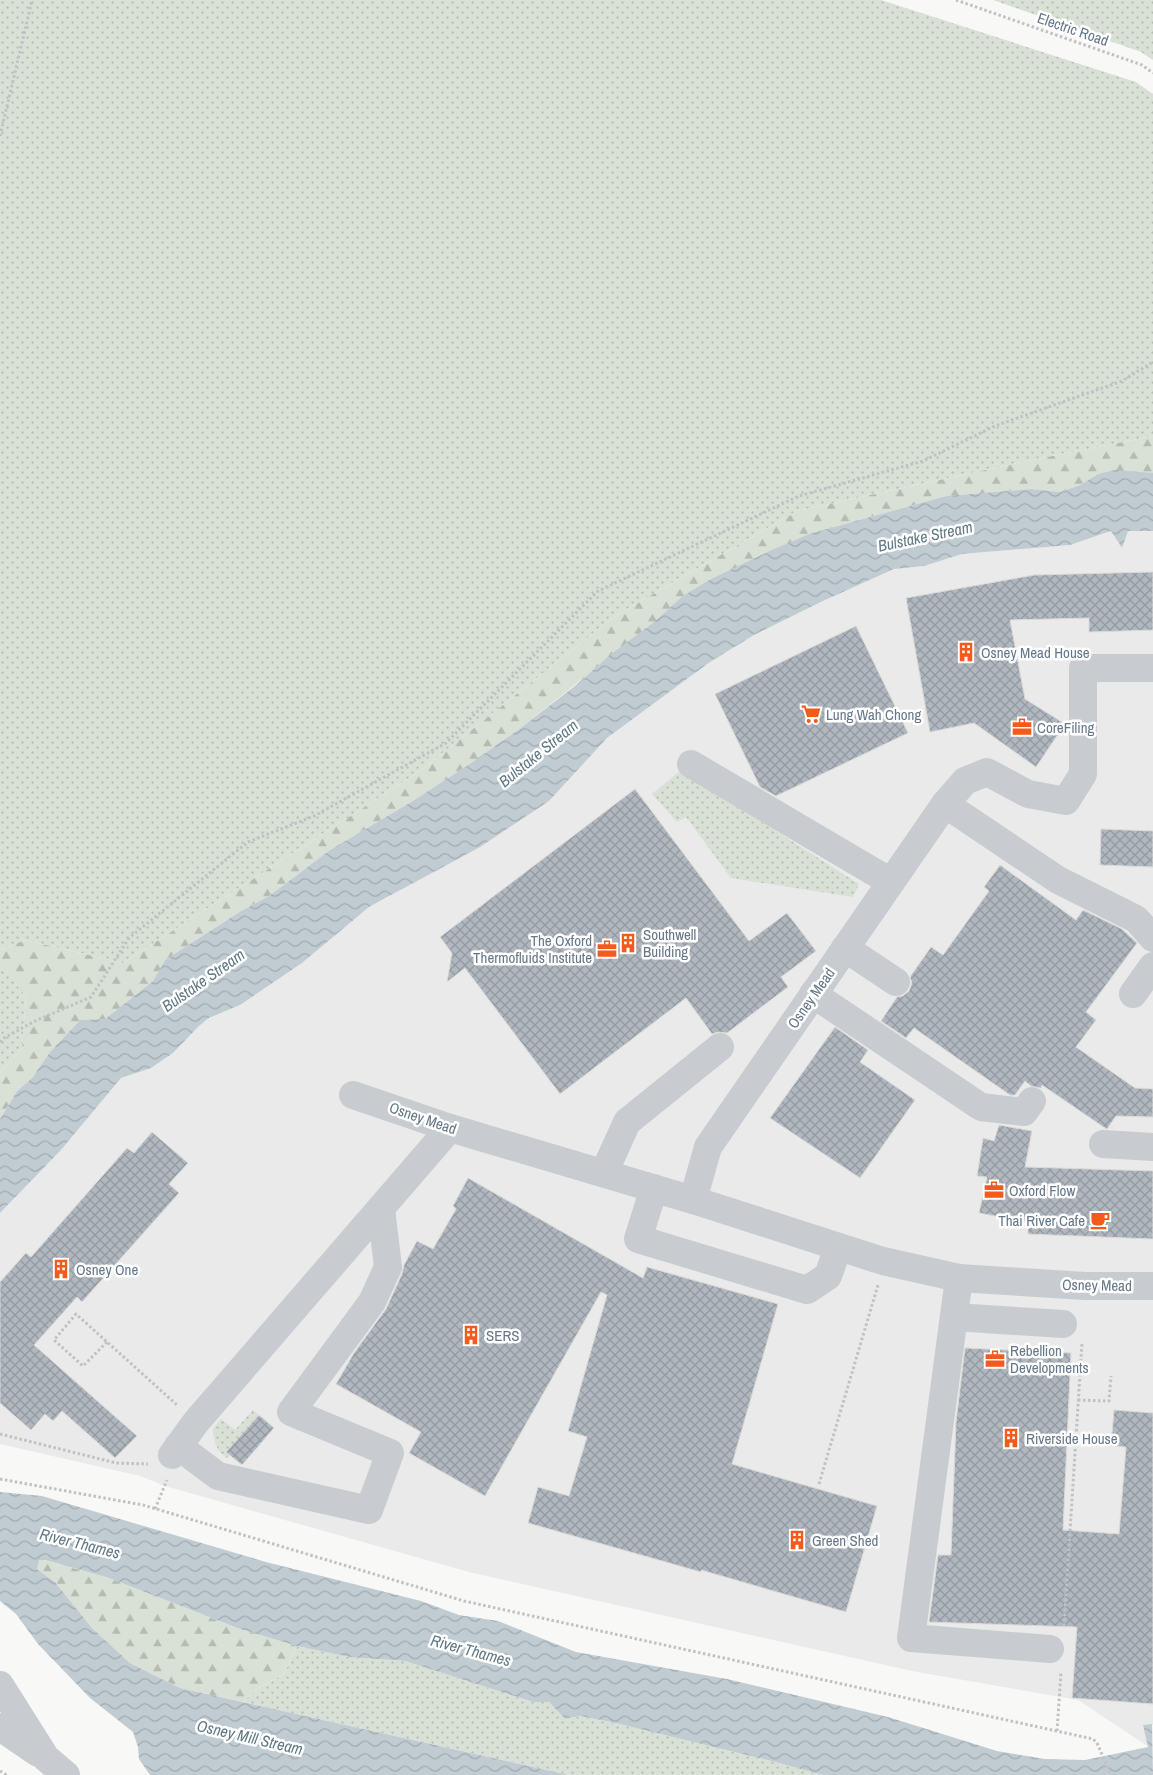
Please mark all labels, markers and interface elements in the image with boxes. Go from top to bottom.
street label: Electric Road [1035,7,1111,51]
water label: Bulstake Stream [876,515,974,557]
building icon: Osney Mead House [955,641,977,663]
place label: Osney Mead House [981,642,1090,663]
supermarket icon: Lung Wah Chong [800,703,822,725]
place label: Lung Wah Chong [826,704,921,725]
water label: Bulstake Stream [494,714,582,792]
office icon: CoreFiling [1011,716,1033,738]
place label: CoreFiling [1037,717,1095,738]
place label: Southwell Building [643,924,696,962]
place label: The Oxford Thermofluids Institute [473,930,592,968]
building icon: Southwell Building [617,932,639,954]
office icon: The Oxford Thermofluids Institute [596,938,618,960]
water label: Bulstake Stream [157,943,249,1017]
street label: Osney Mead [782,963,840,1033]
street label: Osney Mead [387,1097,459,1139]
office icon: Oxford Flow [983,1179,1005,1201]
place label: Oxford Flow [1009,1180,1075,1201]
cafe icon: Thai River Cafe [1089,1209,1111,1231]
place label: Thai River Cafe [998,1210,1085,1231]
building icon: Osney One [50,1258,72,1280]
place label: Osney One [76,1259,138,1280]
street label: Osney Mead [1062,1274,1132,1296]
building icon: SERS [460,1324,482,1346]
place label: SERS [486,1325,520,1346]
place label: Rebellion Developments [1010,1340,1089,1378]
office icon: Rebellion Developments [984,1348,1006,1370]
building icon: Riverside House [1000,1427,1022,1449]
place label: Riverside House [1026,1428,1118,1449]
water label: River Thames [38,1522,123,1564]
building icon: Green Shed [786,1529,808,1551]
place label: Green Shed [812,1530,878,1551]
water label: River Thames [428,1629,514,1671]
water label: Osney Mill Stream [195,1714,305,1760]

